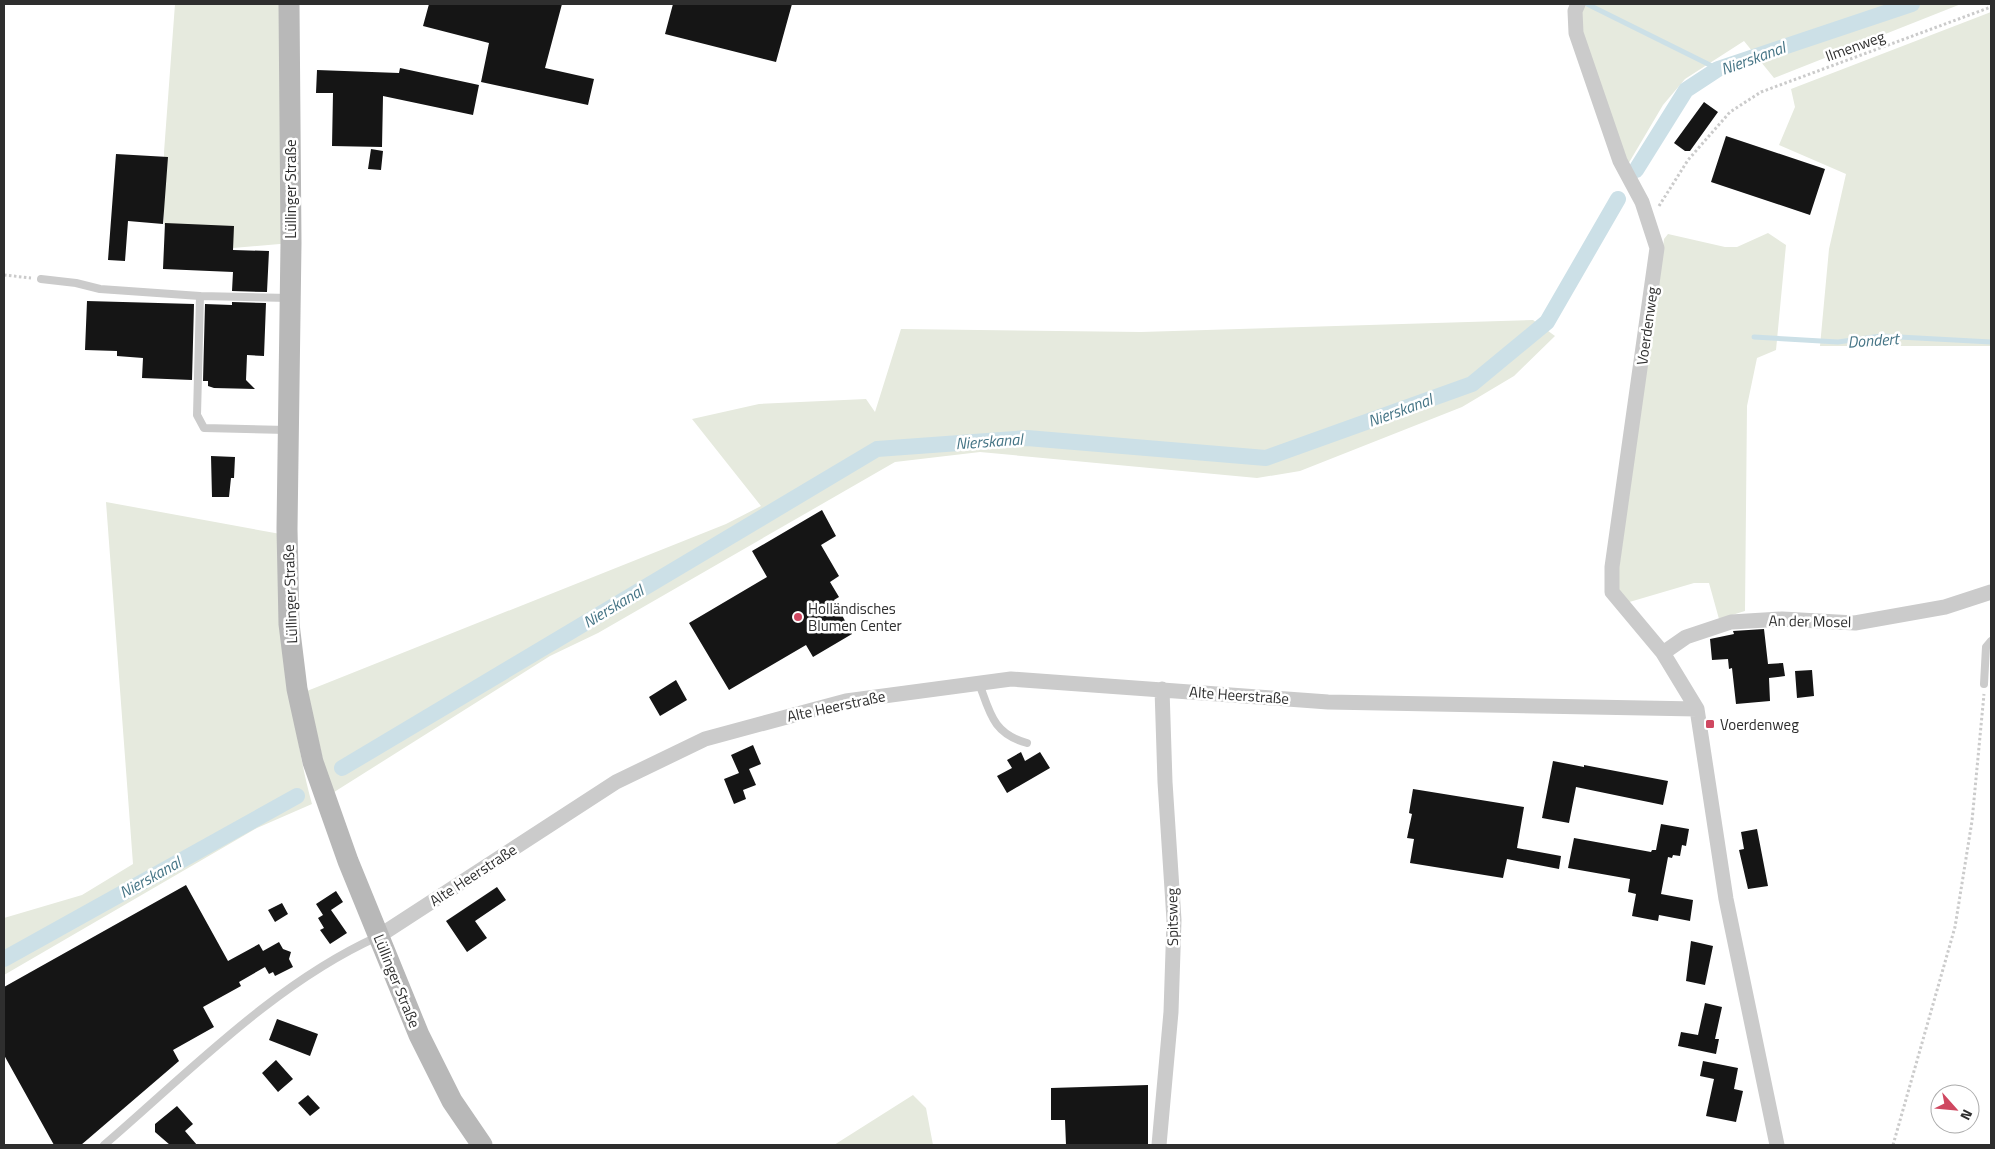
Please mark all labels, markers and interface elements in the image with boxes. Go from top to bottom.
street label: Ilmenweg [1822,25,1888,67]
water label: Nierskanal [1717,35,1790,81]
street label: Lüllinger Straße [279,139,302,239]
street label: Voerdenweg [1630,285,1664,367]
water label: Dondert [1847,326,1901,354]
water label: Nierskanal [1364,387,1437,433]
water label: Nierskanal [955,427,1025,455]
street label: Lüllinger Straße [277,544,303,644]
water label: Nierskanal [578,578,649,634]
place label: Holländisches Blumen Center [808,597,902,637]
street label: An der Mosel [1768,609,1852,633]
marker: Holländisches Blumen Center [792,611,804,623]
street label: Alte Heerstraße [1188,680,1290,710]
street label: Alte Heerstraße [785,684,887,728]
place label: Voerdenweg [1720,713,1799,736]
marker: Voerdenweg [1704,718,1716,730]
street label: Alte Heerstraße [425,838,521,912]
water label: Nierskanal [115,850,186,904]
street label: Spitsweg [1160,887,1184,946]
street label: Lüllinger Straße [368,931,426,1031]
north arrow [1930,1084,1980,1134]
text: N [1955,1106,1979,1124]

